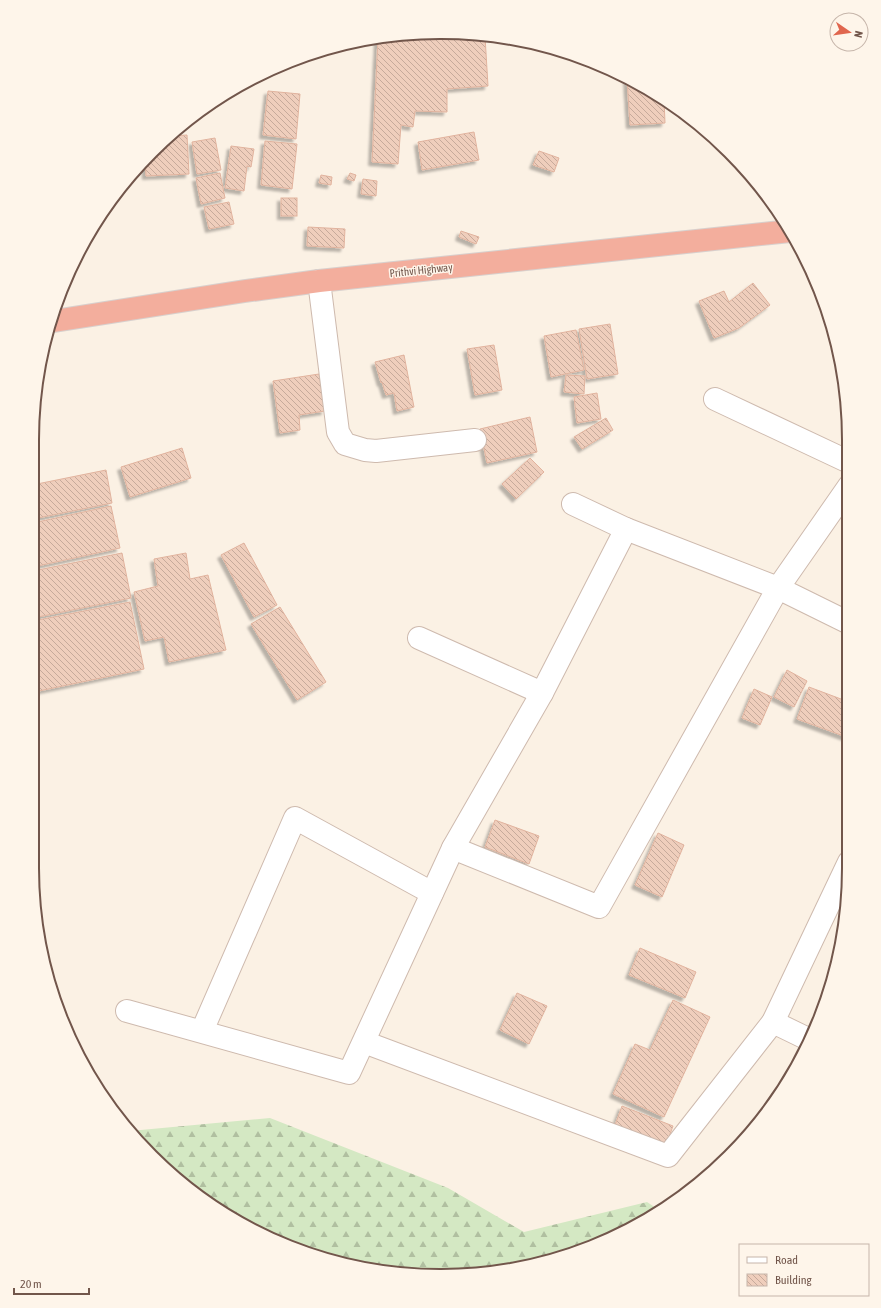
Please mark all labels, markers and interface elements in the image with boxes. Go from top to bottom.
north arrow [829,12,869,52]
text: N [852,30,865,39]
street label: Prithvi Highway [389,261,454,279]
legend [739,1244,869,1296]
text: Road [775,1253,798,1267]
scale bar [14,1270,89,1296]
text: Building [775,1273,813,1287]
text: 20 m [20,1277,42,1291]

